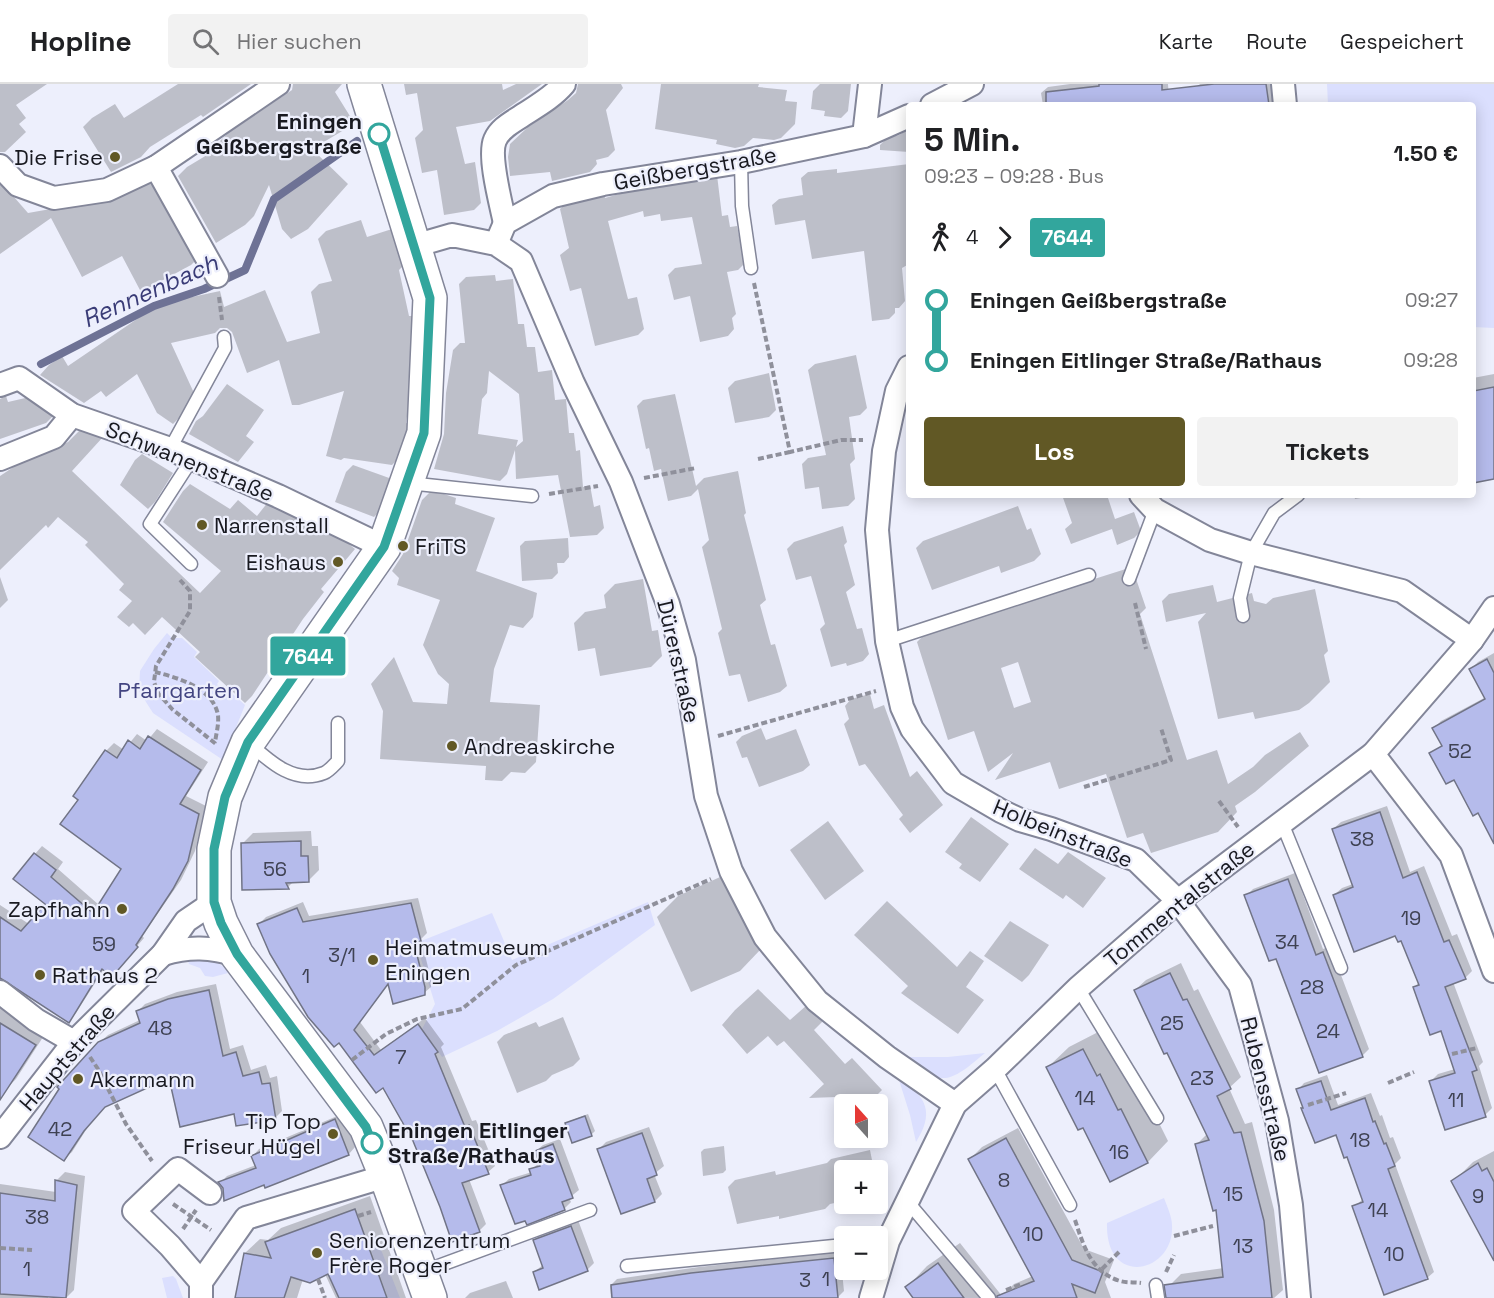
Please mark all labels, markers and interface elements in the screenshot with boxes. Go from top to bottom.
search box [168,14,588,68]
text: Hopline [30,23,132,59]
icon: search [189,25,222,58]
text: Hier suchen [237,27,362,55]
text: Karte [1159,28,1213,55]
text: Route [1246,28,1307,55]
text: Gespeichert [1340,28,1464,55]
place label: Eningen Geißbergstraße [196,107,362,160]
text: 5 Min. [924,119,1020,161]
marker: Eningen Geißbergstraße [368,123,390,145]
text: 1.50 € [1394,139,1458,167]
street label: Geißbergstraße [611,140,779,196]
place label: Die Frise [14,143,103,171]
marker: Die Frise [108,150,122,164]
text: 09:23 – 09:28 · Bus [924,163,1104,189]
icon: walk [924,221,957,254]
icon: forward [988,221,1021,254]
text: 4 [966,224,979,250]
text: 7644 [1042,224,1093,251]
water label: Rennenbach [77,246,224,334]
text: Eningen Geißbergstraße [970,286,1227,314]
text: 09:27 [1405,287,1458,313]
text: Eningen Eitlinger Straße/Rathaus [970,346,1322,374]
text: 09:28 [1403,347,1458,373]
street label: Schwanenstraße [102,414,278,508]
button: Los [924,417,1185,486]
button: Tickets [1197,417,1458,486]
place label: Narrenstall [214,511,329,539]
marker: Narrenstall [195,518,209,532]
place label: FriTS [415,532,467,560]
marker: FriTS [396,539,410,553]
place label: Eishaus [246,548,326,576]
marker: Eishaus [331,555,345,569]
street label: Dürerstraße [651,596,707,726]
line badge: 7644 [266,636,350,676]
text: 7644 [282,643,334,670]
park label: Pfarrgarten [118,676,240,704]
place label: Andreaskirche [464,732,615,760]
house number: 52 [1448,738,1472,764]
marker: Andreaskirche [445,739,459,753]
street label: Holbeinstraße [989,792,1137,874]
house number: 38 [1350,826,1374,852]
street label: Tommentalstraße [1098,835,1260,973]
house number: 56 [263,856,287,882]
place label: Zapfhahn [8,895,110,923]
marker: Zapfhahn [115,902,129,916]
house number: 19 [1401,905,1421,931]
house number: 34 [1275,929,1299,955]
house number: 59 [92,931,116,957]
place label: Heimatmuseum Eningen [385,933,548,986]
house number: 3/1 [328,942,356,968]
marker: Heimatmuseum Eningen [366,953,380,967]
place label: Rathaus 2 [52,961,158,989]
house number: 1 [302,963,310,989]
marker: Rathaus 2 [33,968,47,982]
house number: 28 [1300,974,1324,1000]
street label: Hauptstraße [13,998,121,1116]
house number: 25 [1160,1010,1184,1036]
street label: Rubensstraße [1234,1014,1298,1164]
house number: 48 [148,1015,172,1041]
house number: 24 [1316,1018,1340,1044]
house number: 7 [395,1044,407,1070]
place label: Akermann [90,1065,195,1093]
house number: 23 [1190,1065,1214,1091]
marker: Akermann [71,1072,85,1086]
house number: 14 [1075,1085,1095,1111]
house number: 11 [1448,1087,1464,1113]
north arrow [834,1094,888,1148]
map controls [834,1094,888,1280]
place label: Tip Top Friseur Hügel [183,1107,321,1160]
house number: 42 [48,1116,72,1142]
place label: Eningen Eitlinger Straße/Rathaus [388,1116,568,1169]
marker: Tip Top Friseur Hügel [326,1127,340,1141]
house number: 18 [1350,1127,1370,1153]
marker: Eningen Eitlinger Straße/Rathaus [361,1132,383,1154]
house number: 16 [1109,1139,1129,1165]
button: + [834,1160,888,1214]
house number: 8 [998,1167,1010,1193]
house number: 15 [1223,1181,1243,1207]
house number: 9 [1472,1183,1484,1209]
house number: 14 [1368,1197,1388,1223]
house number: 38 [25,1204,49,1230]
house number: 10 [1022,1221,1044,1247]
place label: Seniorenzentrum Frère Roger [329,1226,510,1279]
button: − [834,1226,888,1280]
house number: 13 [1233,1233,1253,1259]
house number: 10 [1383,1241,1405,1267]
marker: Seniorenzentrum Frère Roger [310,1246,324,1260]
house number: 1 [23,1256,31,1282]
house number: 1 [822,1266,830,1292]
house number: 3 [799,1267,811,1293]

